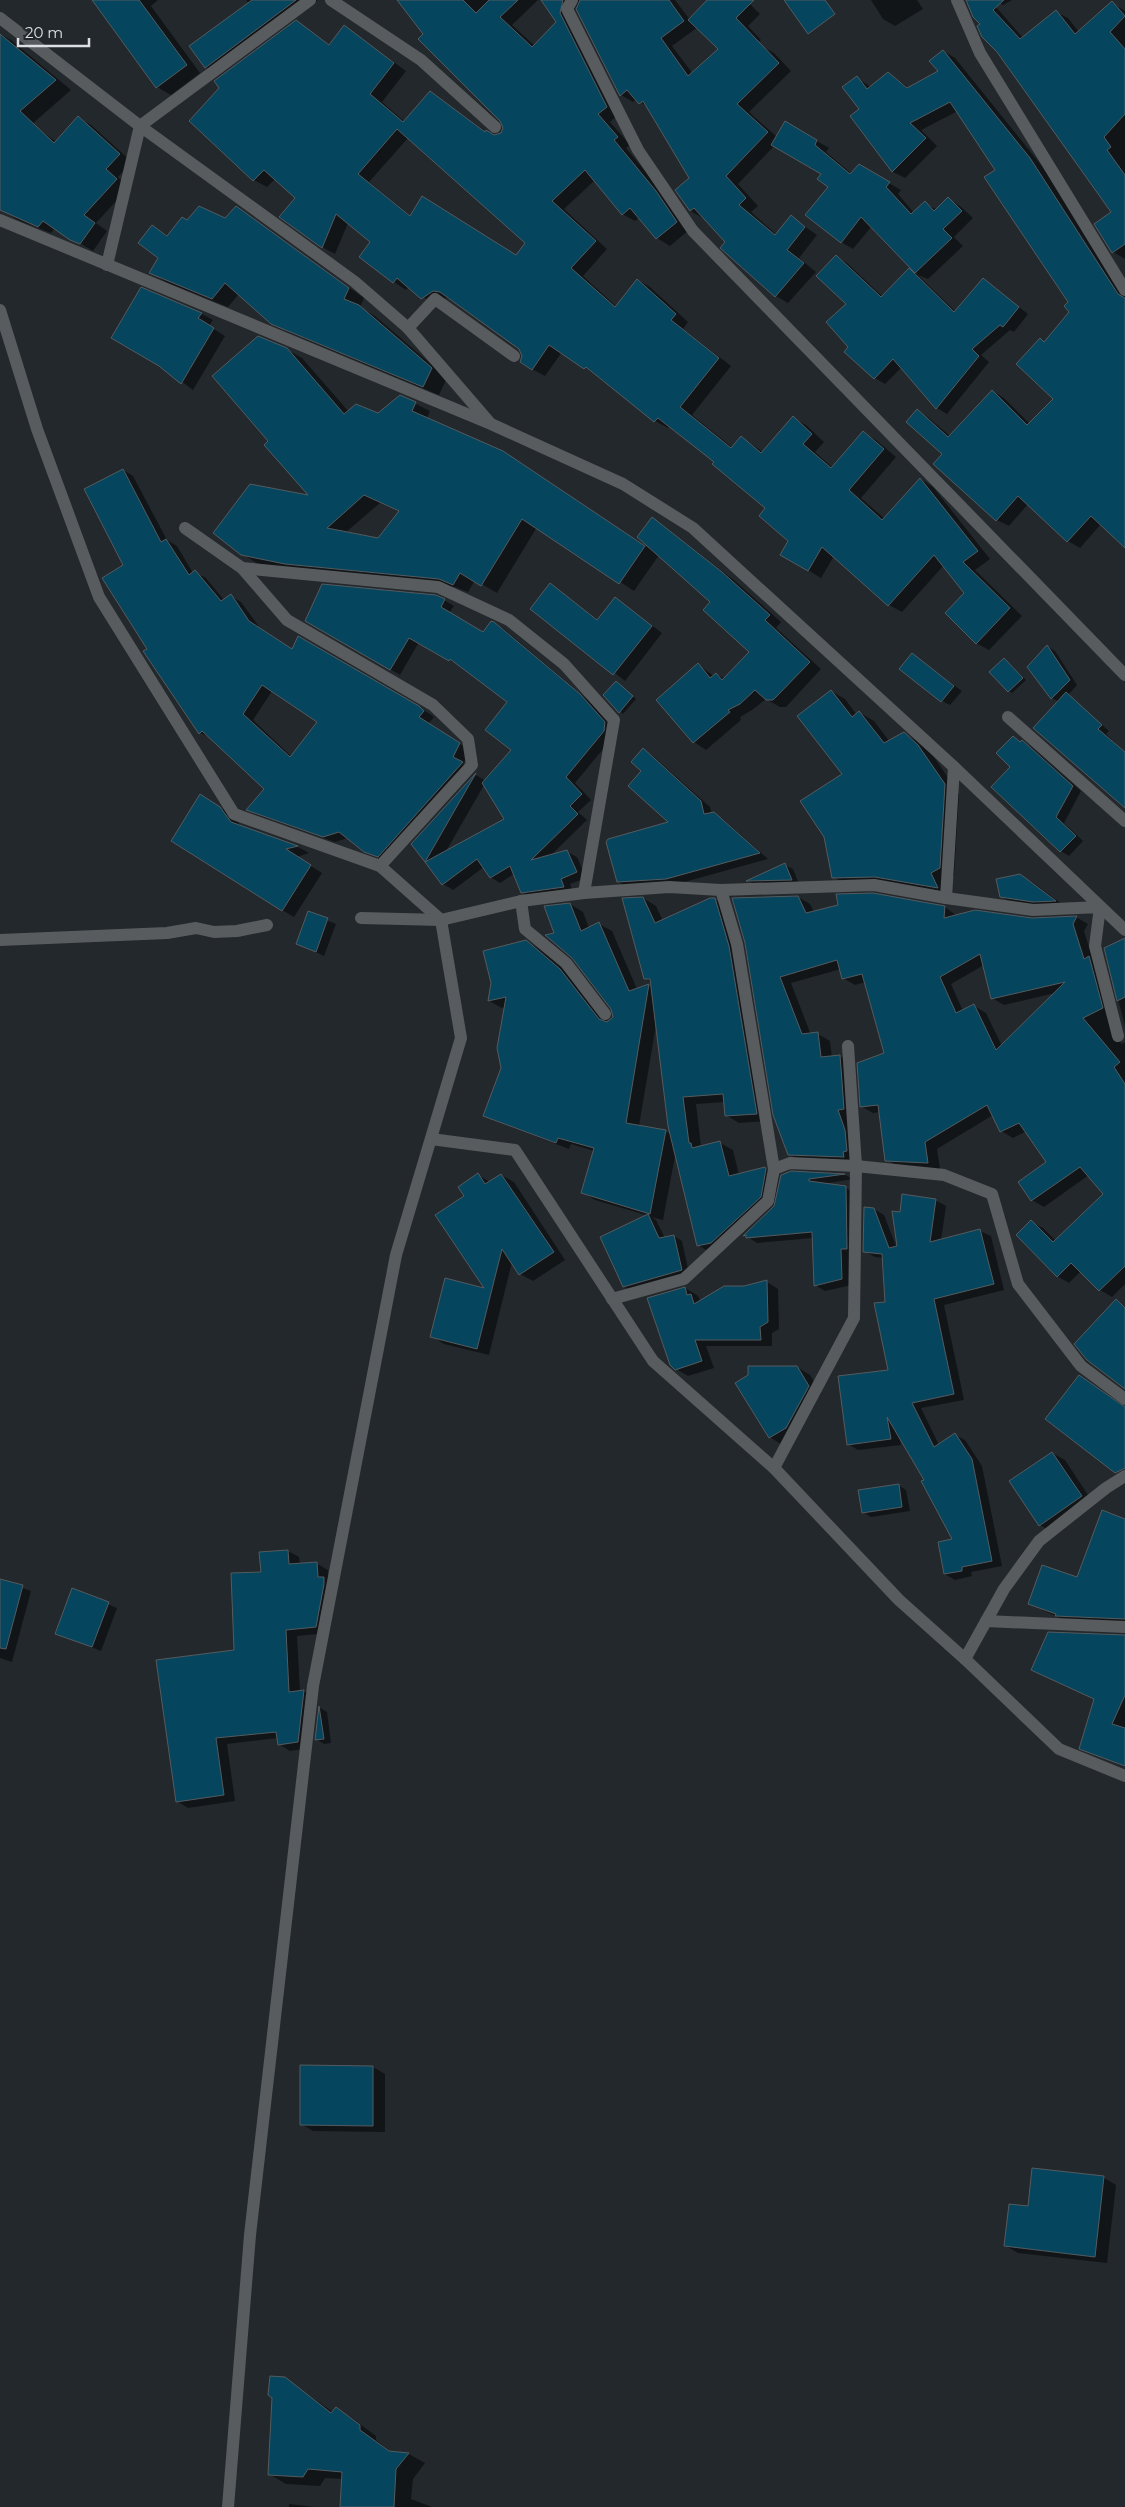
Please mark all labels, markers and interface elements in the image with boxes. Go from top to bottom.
scale bar [18,15,89,47]
text: 20 m [25,23,63,42]

